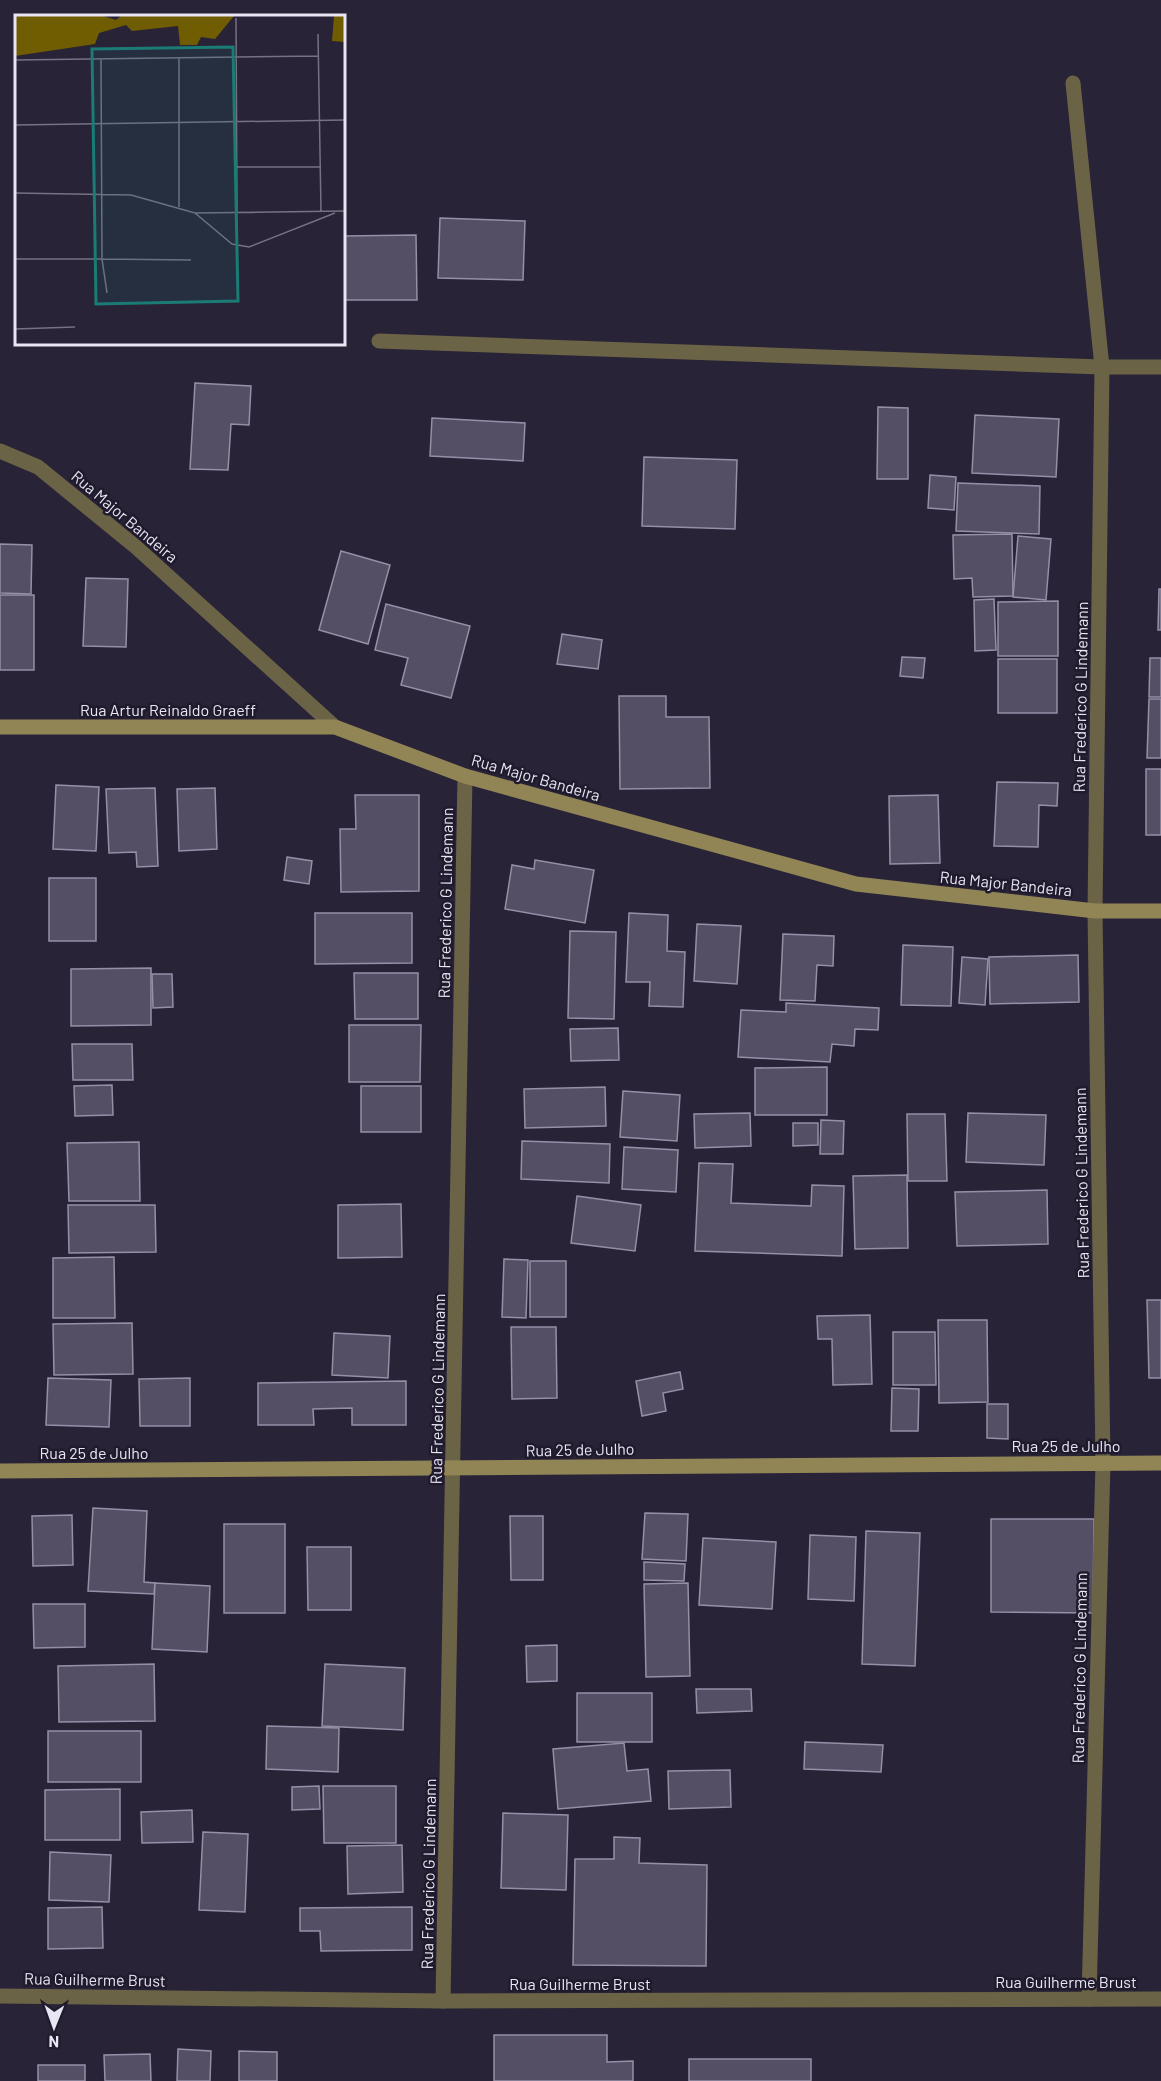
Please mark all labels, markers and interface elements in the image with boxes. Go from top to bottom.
inset map [15,15,345,345]
street label: Rua Major Bandeira [68,466,182,566]
street label: Rua Frederico G Lindemann [1069,601,1091,793]
street label: Rua Artur Reinaldo Graeff [80,700,256,719]
street label: Rua Major Bandeira [469,750,603,804]
street label: Rua Frederico G Lindemann [434,807,456,999]
street label: Rua Major Bandeira [939,867,1073,899]
street label: Rua Frederico G Lindemann [1070,1087,1092,1279]
street label: Rua Frederico G Lindemann [426,1293,448,1485]
street label: Rua 25 de Julho [1012,1436,1120,1455]
street label: Rua 25 de Julho [525,1439,635,1459]
street label: Rua 25 de Julho [40,1443,148,1462]
street label: Rua Frederico G Lindemann [1068,1572,1090,1764]
street label: Rua Frederico G Lindemann [417,1778,439,1970]
street label: Rua Guilherme Brust [24,1968,166,1990]
street label: Rua Guilherme Brust [995,1972,1137,1991]
street label: Rua Guilherme Brust [509,1974,651,1993]
north arrow [24,1997,84,2057]
text: N [48,2033,59,2052]

